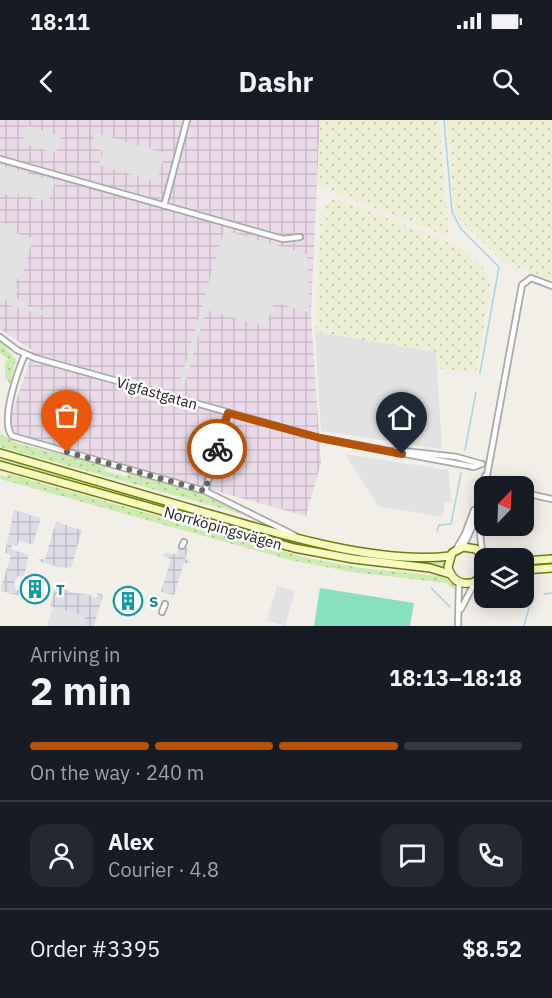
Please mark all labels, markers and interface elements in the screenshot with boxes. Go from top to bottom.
text: 18:11 [30,7,90,36]
text: Dashr [239,64,313,99]
icon: back [30,65,63,98]
icon: search [489,65,522,98]
street label: Vigfastgatan [114,372,200,414]
pin [41,390,92,452]
pin [376,392,427,454]
icon: bag [50,399,83,432]
icon: home [385,401,418,434]
courier [187,419,247,479]
icon: bike [201,433,234,466]
north arrow [474,476,534,536]
map controls [474,476,534,608]
street label: Norrköpingsvägen [162,502,284,554]
button: layers [474,548,534,608]
building icon: T [19,573,51,605]
place label: T [56,580,65,599]
building icon: S [112,585,144,617]
place label: S [149,592,158,611]
text: Arriving in [30,641,120,668]
text: 18:13–18:18 [389,663,522,692]
text: 2 min [30,665,132,716]
text: On the way · 240 m [30,759,204,786]
button: person [30,824,93,887]
button: chat [381,824,444,887]
button: phone [459,824,522,887]
text: Alex [108,827,154,856]
text: Courier · 4.8 [108,856,219,883]
text: Order #3395 [30,934,160,963]
text: $8.52 [462,934,522,963]

